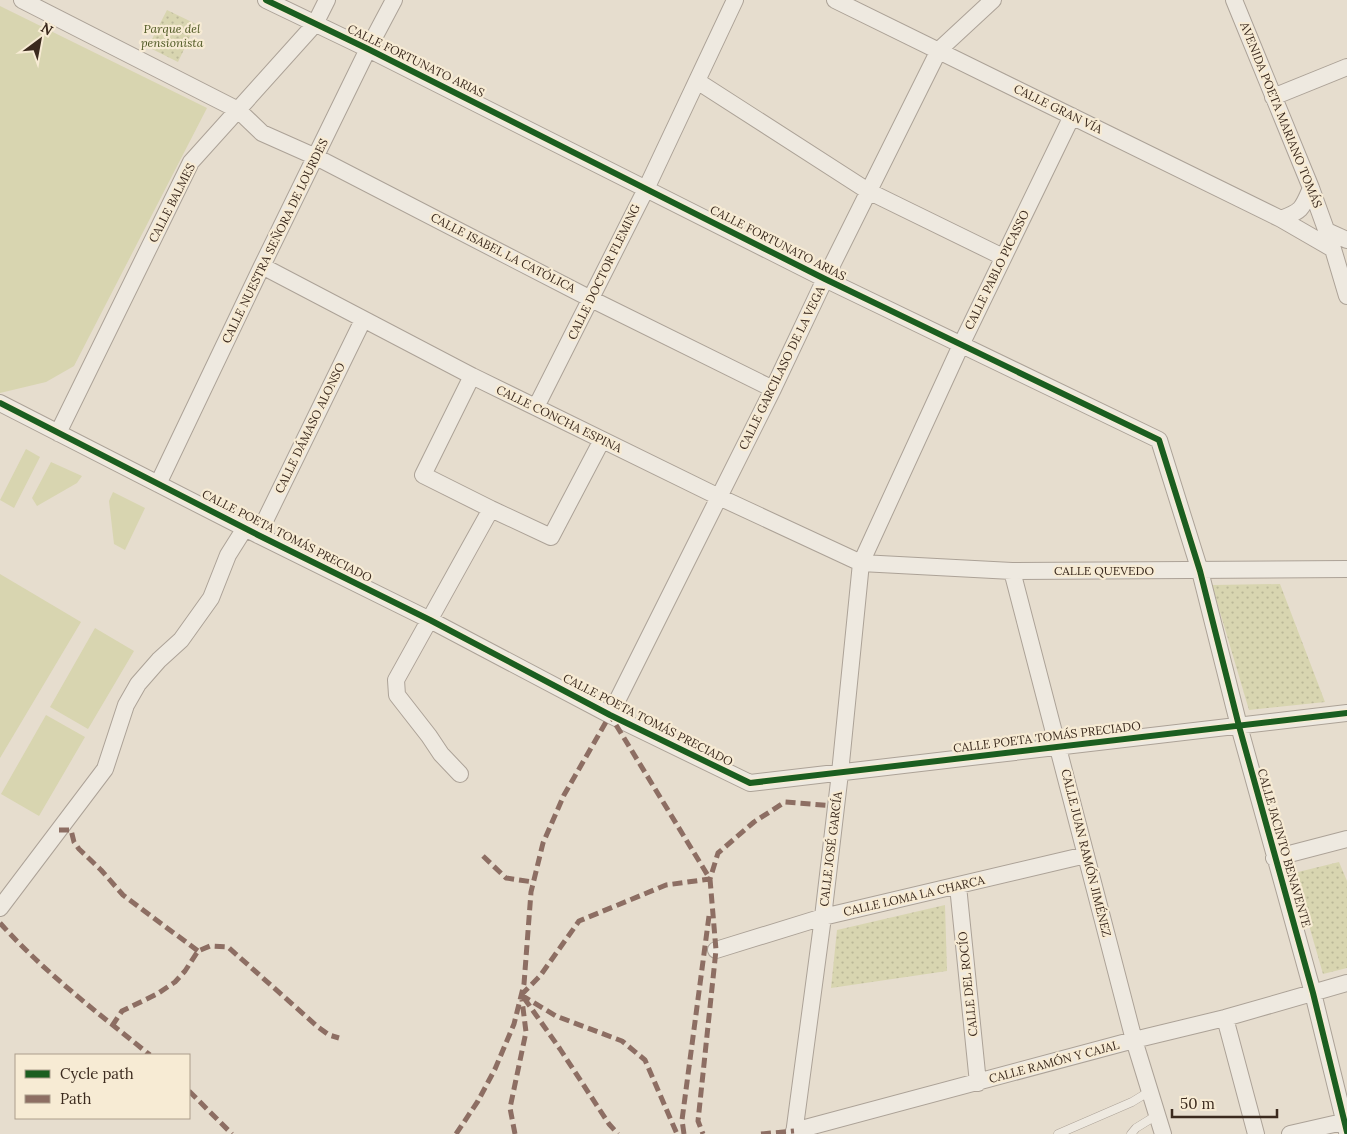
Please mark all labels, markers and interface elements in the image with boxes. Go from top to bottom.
north arrow [15,15,65,65]
text: N [38,18,56,40]
street label: AVENIDA POETA MARIANO TOMÁS [1237,19,1326,210]
park label: Parque del pensionista [141,21,204,50]
street label: CALLE FORTUNATO ARIAS [345,21,487,100]
street label: CALLE GRAN VÍA [1011,81,1105,137]
street label: CALLE NUESTRA SEÑORA DE LOURDES [218,136,331,346]
street label: CALLE BALMES [145,160,198,245]
street label: CALLE DOCTOR FLEMING [564,201,643,342]
street label: CALLE FORTUNATO ARIAS [708,202,849,283]
street label: CALLE PABLO PICASSO [961,207,1032,332]
street label: CALLE ISABEL LA CATÓLICA [428,209,579,296]
street label: CALLE GARCILASO DE LA VEGA [735,283,828,452]
street label: CALLE DÁMASO ALONSO [271,360,348,496]
street label: CALLE CONCHA ESPINA [494,382,625,456]
street label: CALLE POETA TOMÁS PRECIADO [200,486,375,585]
street label: CALLE QUEVEDO [1054,563,1154,578]
street label: CALLE POETA TOMÁS PRECIADO [561,670,736,769]
street label: CALLE POETA TOMÁS PRECIADO [952,718,1142,755]
street label: CALLE JUAN RAMÓN JIMÉNEZ [1058,767,1115,938]
street label: CALLE JACINTO BENAVENTE [1255,767,1314,929]
street label: CALLE JOSÉ GARCÍA [816,790,845,907]
street label: CALLE LOMA LA CHARCA [842,872,986,919]
street label: CALLE DEL ROCÍO [955,931,980,1037]
street label: CALLE RAMÓN Y CAJAL [987,1037,1121,1086]
legend [15,1054,190,1119]
text: Cycle path [60,1064,134,1083]
scale bar [1172,1086,1277,1118]
text: Path [60,1089,91,1108]
text: 50 m [1180,1094,1215,1113]

